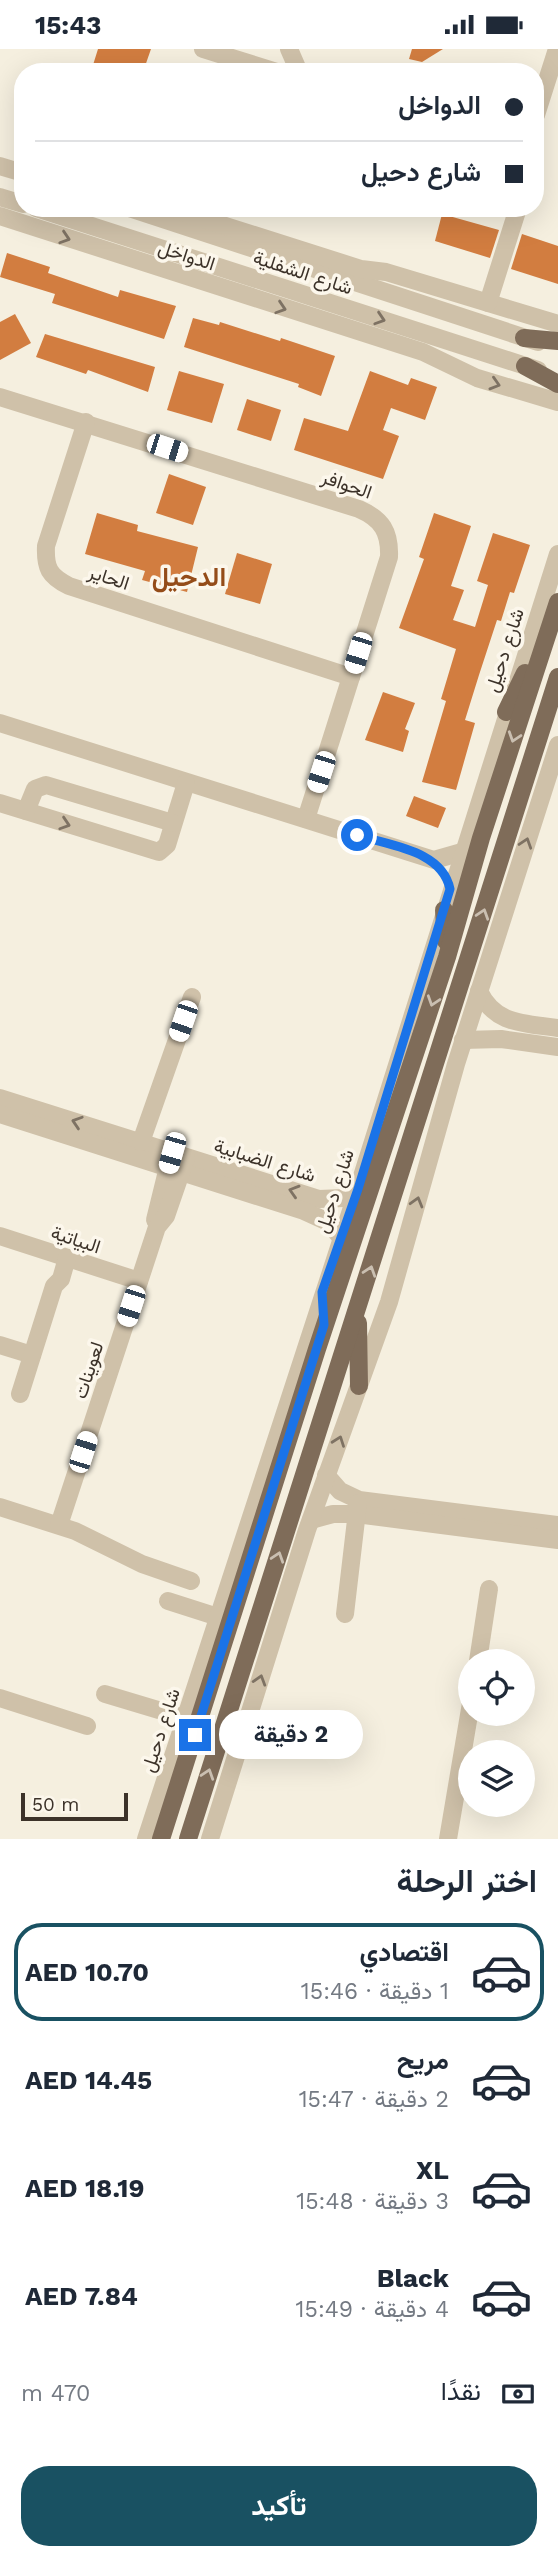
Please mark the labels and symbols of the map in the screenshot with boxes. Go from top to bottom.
one-way arrow [59,229,71,244]
street label: الدواخل [156,236,218,275]
street label: شارع الشفلية [250,246,355,300]
one-way arrow [275,300,287,314]
one-way arrow [374,311,386,325]
one-way arrow [489,375,501,390]
car [144,432,191,464]
street label: الحوافر [318,465,375,504]
street label: الحاير [85,560,132,595]
district label: الدحيل [152,562,226,593]
street label: شارع دحيل [480,605,530,695]
car [342,630,375,676]
one-way arrow [508,730,522,743]
car [305,749,338,795]
one-way arrow [58,816,71,830]
route start [341,819,373,851]
one-way arrow [518,838,532,850]
one-way arrow [475,908,489,920]
one-way arrow [427,995,441,1007]
car [167,998,200,1044]
one-way arrow [71,1116,84,1130]
car [157,1130,188,1176]
street label: شارع الضبابية [211,1134,318,1188]
street label: شارع دحيل [310,1146,360,1236]
one-way arrow [288,1184,300,1199]
one-way arrow [408,1196,423,1208]
street label: البياتية [48,1221,104,1258]
one-way arrow [361,1265,376,1277]
car [115,1283,148,1329]
street label: لعوينات [68,1339,108,1402]
car [67,1429,100,1475]
one-way arrow [331,1435,345,1448]
one-way arrow [270,1552,284,1564]
one-way arrow [252,1675,266,1687]
street label: شارع دحيل [136,1685,186,1775]
callout: 2 دقيقة [220,1711,363,1759]
route end [179,1719,211,1751]
one-way arrow [200,1768,215,1780]
scale bar [21,1790,128,1822]

